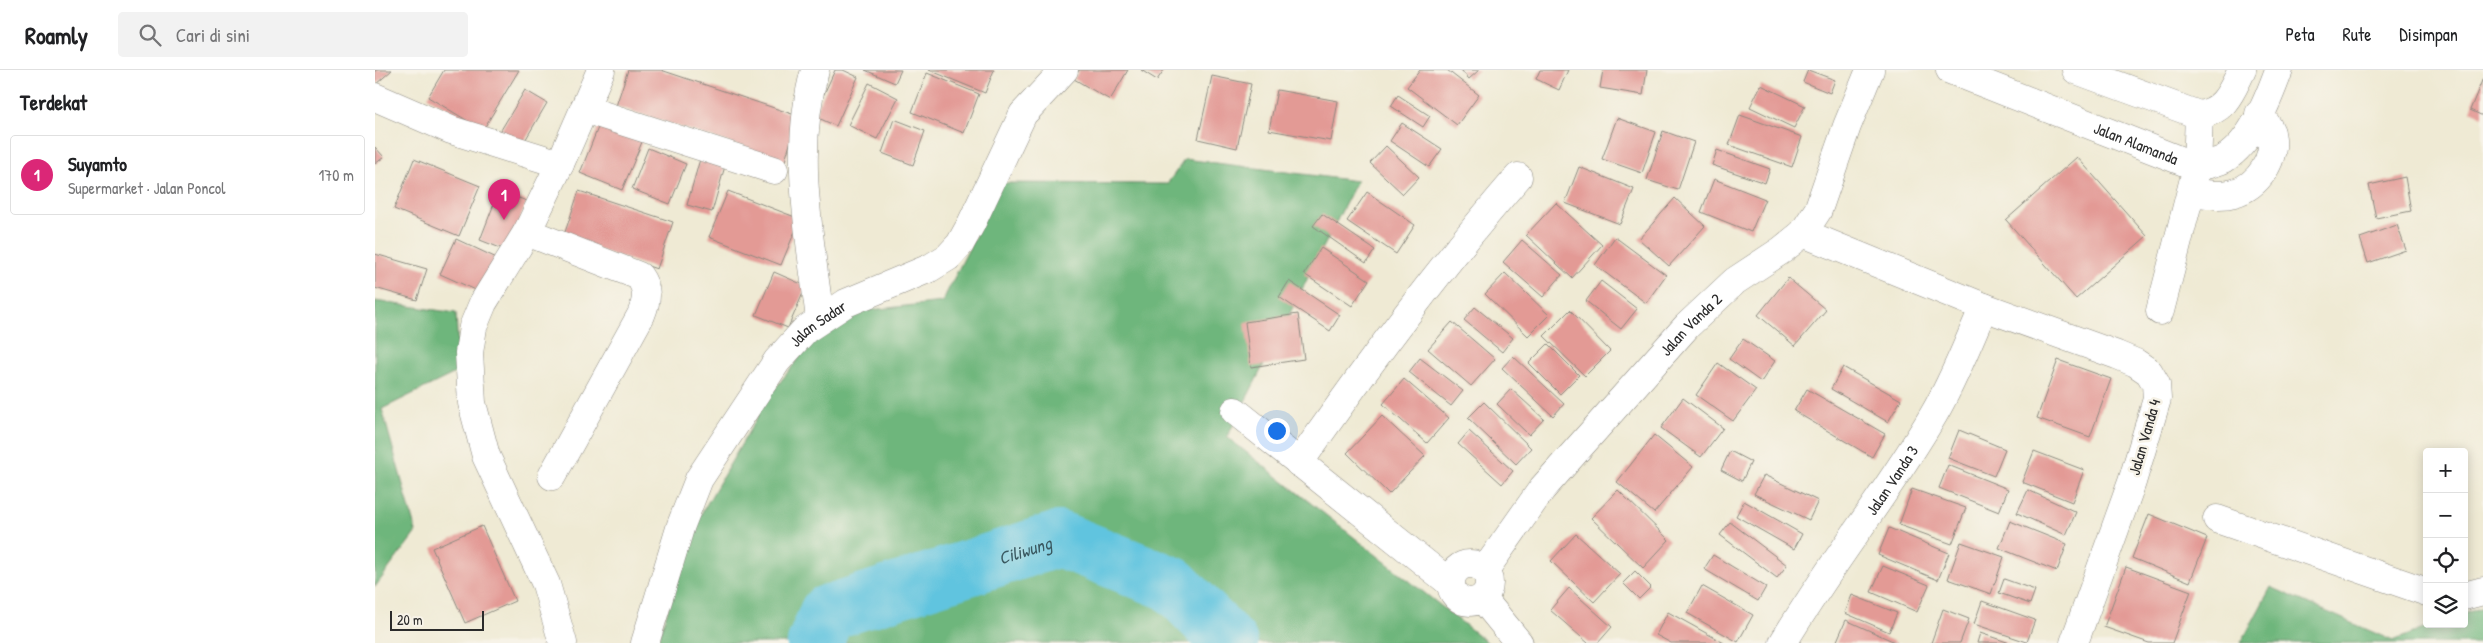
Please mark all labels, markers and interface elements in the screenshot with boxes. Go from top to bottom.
search box [118,12,468,57]
text: Roamly [25,19,88,51]
icon: search [136,21,164,49]
text: Cari di sini [176,22,250,48]
text: Peta [2286,22,2315,47]
text: Rute [2343,22,2371,47]
text: Disimpan [2399,22,2458,47]
text: Terdekat [20,88,87,117]
street label: Jalan Alamanda [2091,117,2182,170]
text: Suyamto [68,151,127,177]
text: 1 [34,164,40,186]
text: 170 m [319,164,354,186]
text: Supermarket · Jalan Poncol [68,177,225,199]
pin: 1 [488,179,520,220]
street label: Jalan Vanda 2 [1655,288,1727,360]
street label: Jalan Sadar [784,295,850,351]
street label: Jalan Vanda 4 [2123,396,2165,478]
your location [1264,418,1290,444]
street label: Jalan Vanda 3 [1861,441,1923,519]
map controls [2423,448,2468,628]
button: + [2423,448,2468,493]
button: − [2423,493,2468,538]
water label: Ciliwung [995,529,1056,570]
button: locate [2423,538,2468,583]
button: layers [2423,583,2468,628]
scale bar [390,608,484,631]
text: 20 m [397,610,423,629]

